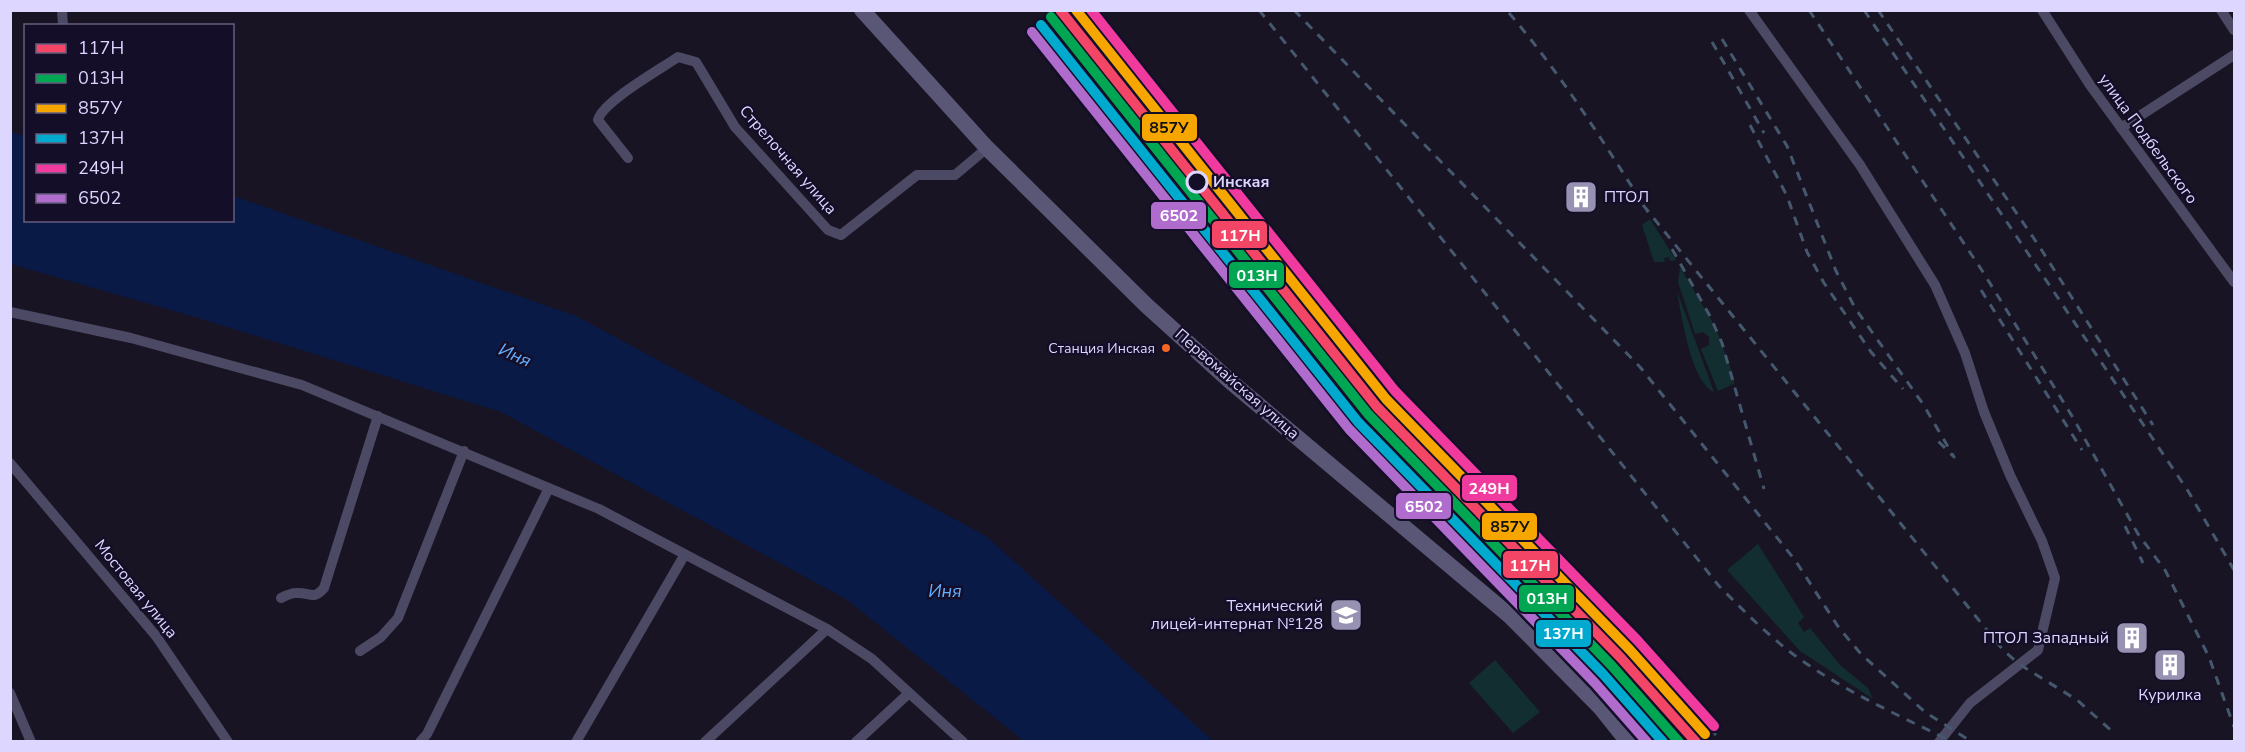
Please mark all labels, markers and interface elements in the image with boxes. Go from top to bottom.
legend [24,24,234,222]
text: 117Н [78,36,124,60]
text: 013Н [78,66,124,90]
street label: улица Подбельского [2093,69,2203,209]
text: 857У [78,96,122,120]
street label: Стрелочная улица [734,101,842,219]
line badge: 857У [1141,113,1198,142]
text: 857У [1149,117,1189,139]
text: 137Н [78,126,124,150]
text: 249Н [78,156,124,180]
marker: Инская [1186,171,1208,193]
place label: Инская [1213,171,1269,193]
building icon: ПТОЛ [1563,179,1599,215]
text: 6502 [78,186,121,210]
place label: ПТОЛ [1604,186,1649,208]
line badge: 6502 [1150,201,1207,230]
text: 6502 [1160,205,1198,227]
line badge: 117Н [1211,220,1268,249]
text: 117Н [1219,225,1261,247]
line badge: 013Н [1228,261,1285,289]
text: 013Н [1236,265,1278,287]
street label: Первомайская улица [1170,324,1304,444]
water label: Иня [495,337,535,373]
place label: Станция Инская [1048,339,1155,358]
marker: Станция Инская [1160,342,1172,354]
line badge: 249Н [1461,474,1518,502]
text: 249Н [1468,478,1510,500]
line badge: 6502 [1395,492,1452,520]
text: 6502 [1405,496,1443,518]
line badge: 857У [1481,512,1538,541]
text: 857У [1490,516,1530,538]
street label: Мостовая улица [89,535,183,643]
line badge: 117Н [1502,550,1559,579]
text: 117Н [1509,555,1551,577]
water label: Иня [928,579,962,603]
line badge: 013Н [1518,584,1575,613]
text: 013Н [1526,588,1568,610]
place label: Технический лицей-интернат №128 [1151,595,1323,635]
school or university icon: Технический лицей-интернат №128 [1328,597,1364,633]
line badge: 137Н [1535,619,1592,648]
building icon: ПТОЛ Западный [2114,620,2150,656]
text: 137Н [1542,623,1584,645]
place label: ПТОЛ Западный [1983,627,2109,649]
building icon: Курилка [2152,647,2188,683]
place label: Курилка [2138,684,2202,706]

